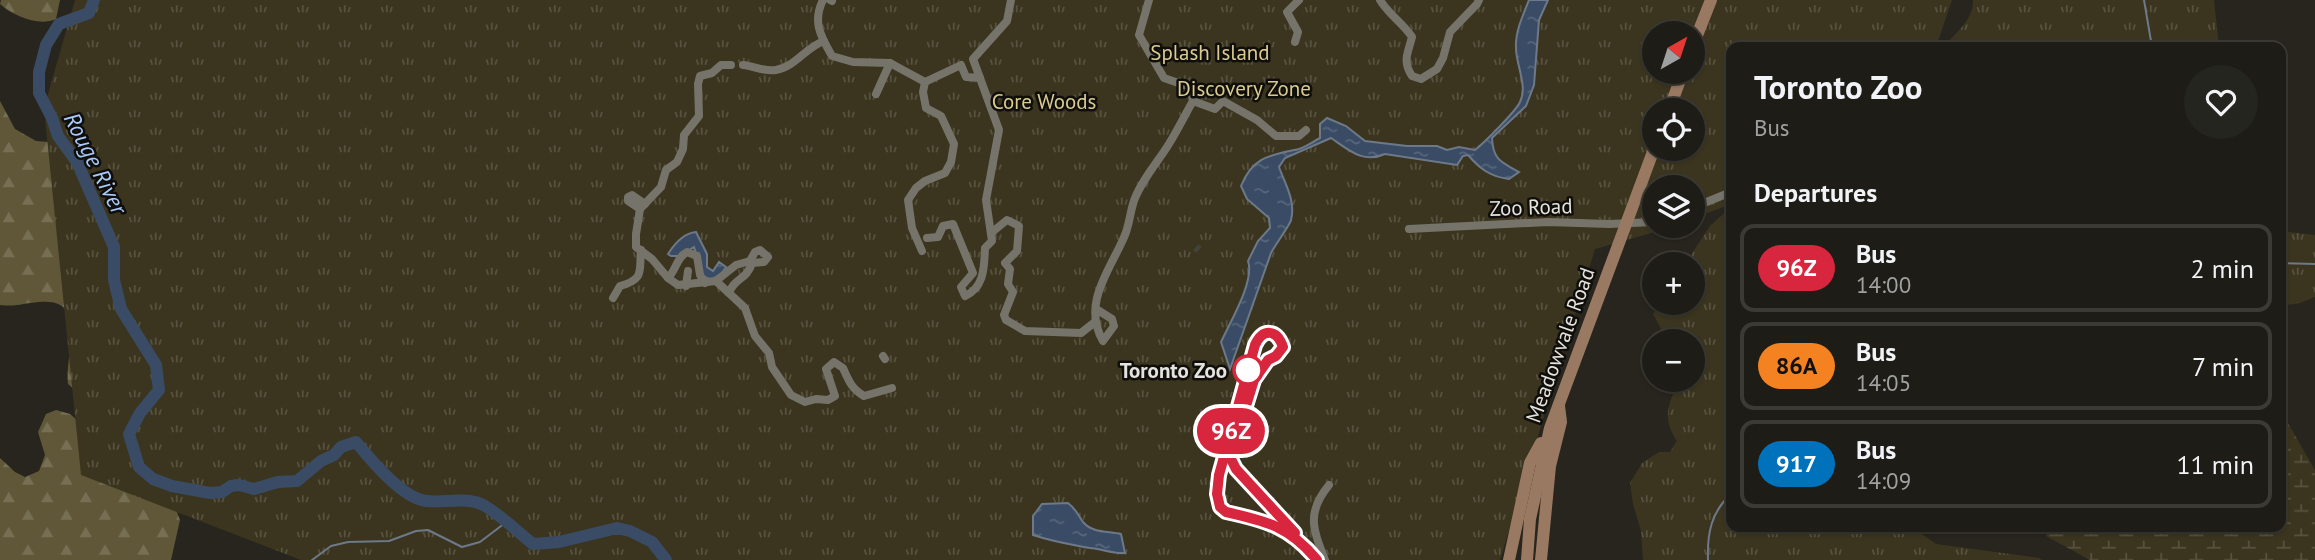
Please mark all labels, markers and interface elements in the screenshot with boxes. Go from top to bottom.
north arrow [1642,21,1704,84]
map controls [1642,21,1705,392]
park label: Splash Island [1150,39,1270,66]
text: Toronto Zoo [1754,65,1923,108]
button: heart [2184,65,2258,139]
park label: Discovery Zone [1177,75,1311,102]
park label: Core Woods [992,88,1096,115]
button: locate [1642,98,1705,161]
water label: Rouge River [58,107,135,220]
text: Bus [1754,113,1790,142]
button: layers [1642,175,1705,238]
text: Departures [1754,176,1877,209]
street label: Zoo Road [1489,192,1573,222]
text: Bus [1856,237,1896,270]
button: + [1642,252,1705,315]
text: 96Z [1776,252,1817,283]
text: 2 min [2191,252,2254,285]
street label: Meadowvale Road [1519,264,1601,426]
text: 14:00 [1856,270,1911,299]
button: − [1642,329,1705,392]
text: Bus [1856,335,1896,368]
text: 86A [1776,350,1817,381]
text: 7 min [2192,350,2254,383]
marker: Toronto Zoo [1233,355,1263,385]
place label: Toronto Zoo [1120,357,1227,384]
text: 14:05 [1856,368,1911,397]
line badge: 96Z [1191,408,1271,454]
text: 96Z [1211,415,1251,446]
text: Bus [1856,433,1896,466]
text: 917 [1776,448,1817,479]
text: 11 min [2176,448,2254,481]
text: 14:09 [1856,466,1911,495]

